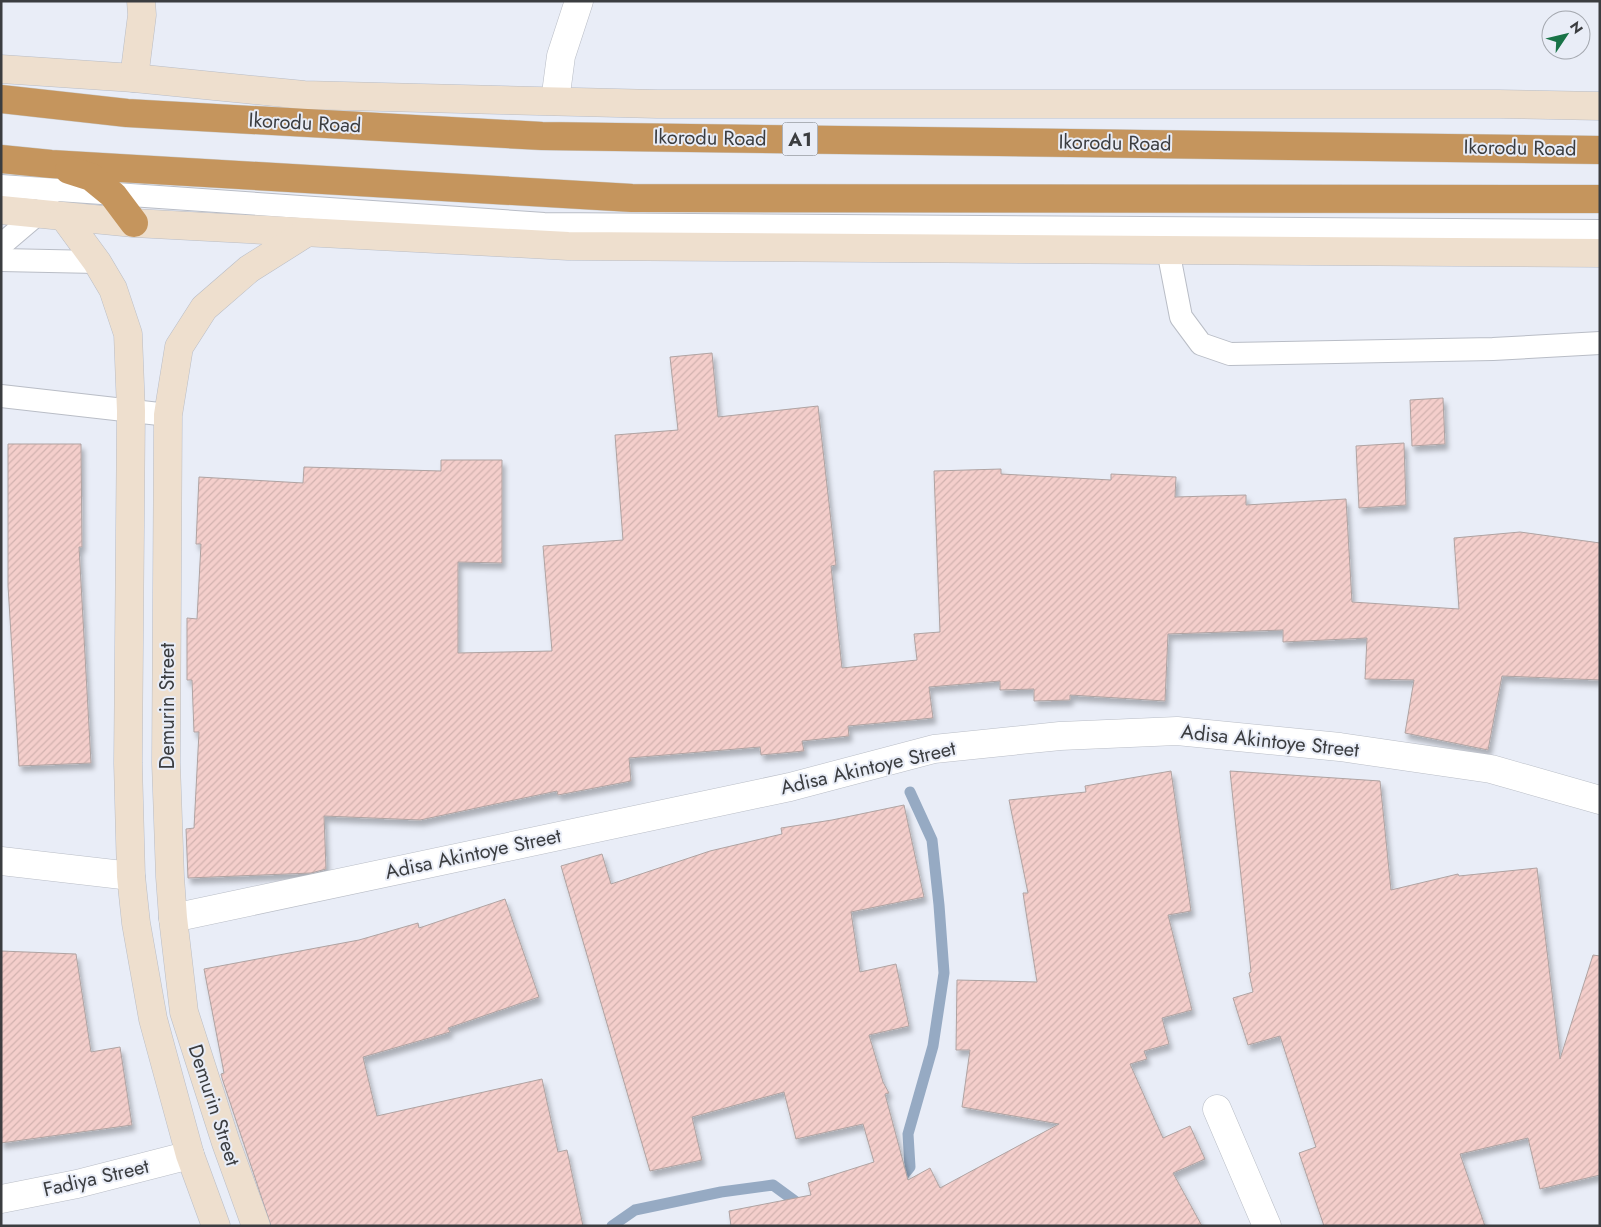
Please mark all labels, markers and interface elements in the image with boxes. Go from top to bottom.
north arrow [1541,10,1591,60]
text: N [1565,17,1588,38]
street label: Ikorodu Road [248,106,362,140]
road number: A1 [782,122,818,156]
street label: Ikorodu Road [653,123,767,153]
street label: Ikorodu Road [1058,128,1172,158]
street label: Ikorodu Road [1463,133,1577,163]
street label: Demurin Street [153,643,182,769]
street label: Adisa Akintoye Street [1179,717,1361,765]
street label: Adisa Akintoye Street [777,734,959,802]
street label: Adisa Akintoye Street [382,821,564,887]
street label: Demurin Street [181,1040,247,1170]
street label: Fadiya Street [40,1152,152,1204]

